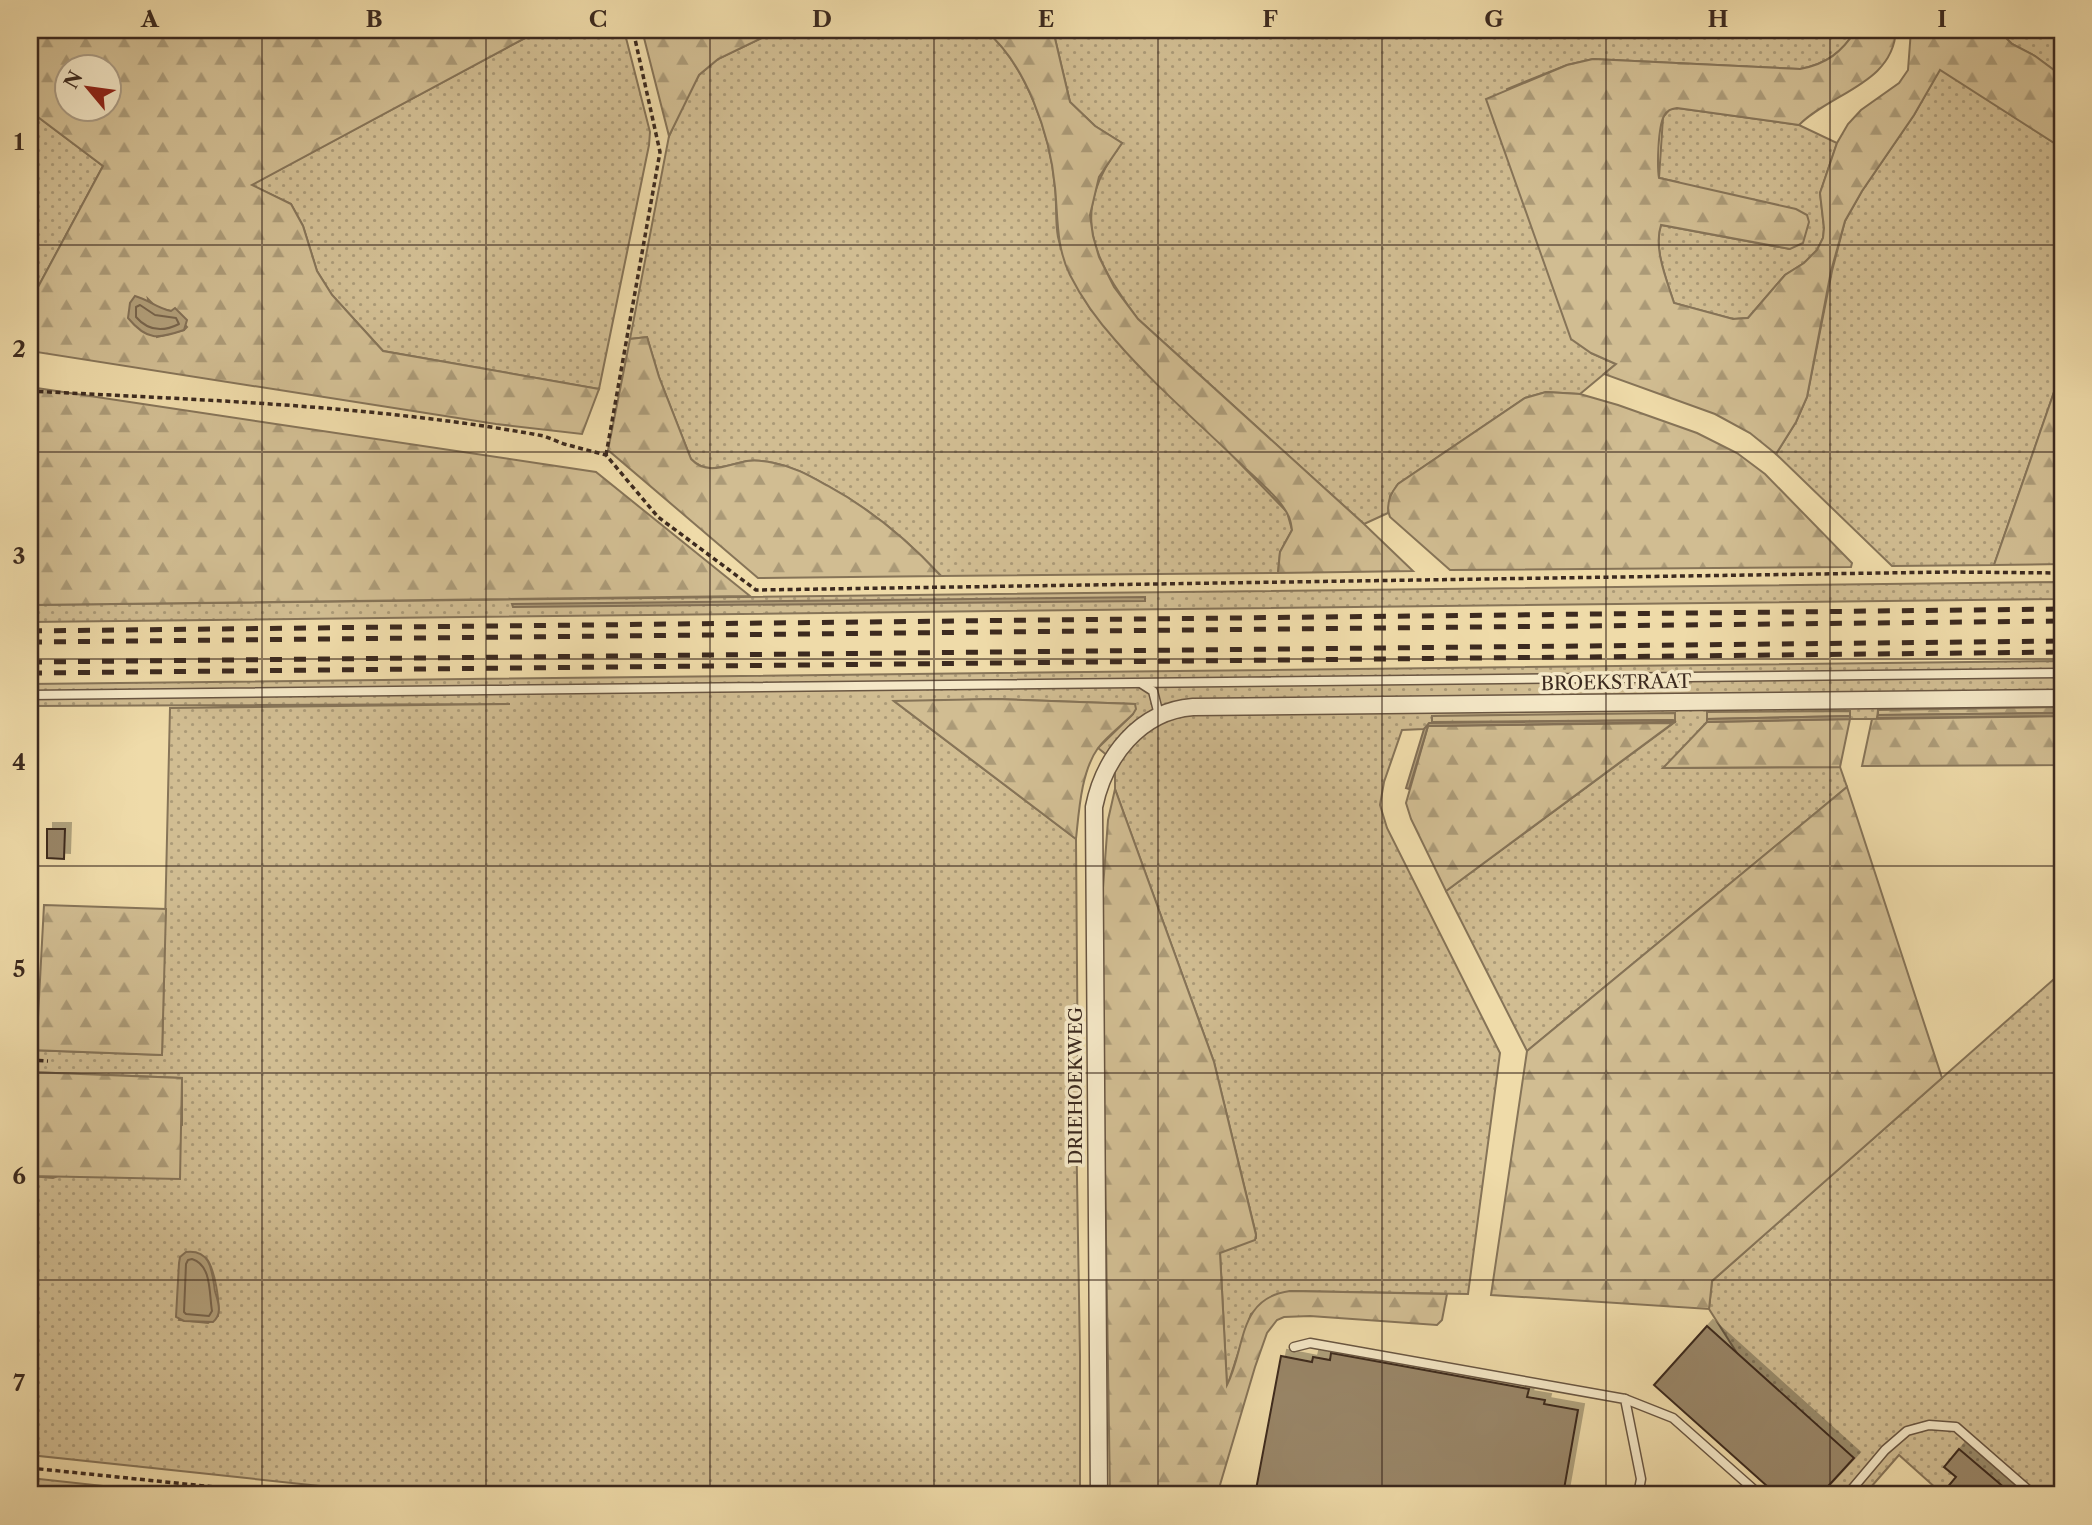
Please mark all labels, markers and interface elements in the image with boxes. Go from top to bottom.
text: A [140,5,160,33]
text: B [365,5,383,33]
text: C [589,5,607,33]
text: D [812,5,832,33]
text: E [1038,5,1054,33]
text: F [1262,5,1278,33]
text: G [1484,5,1504,33]
text: H [1708,5,1729,33]
text: I [1937,5,1947,33]
north arrow [52,52,122,122]
text: N [60,67,88,93]
text: 1 [14,128,25,156]
text: 2 [12,335,26,363]
text: 3 [13,542,26,570]
street label: BROEKSTRAAT [1540,670,1692,695]
text: 4 [12,748,26,776]
text: 5 [13,955,25,983]
street label: DRIEHOEKWEG [1064,1007,1087,1165]
text: 6 [12,1162,26,1190]
text: 7 [13,1369,25,1397]

